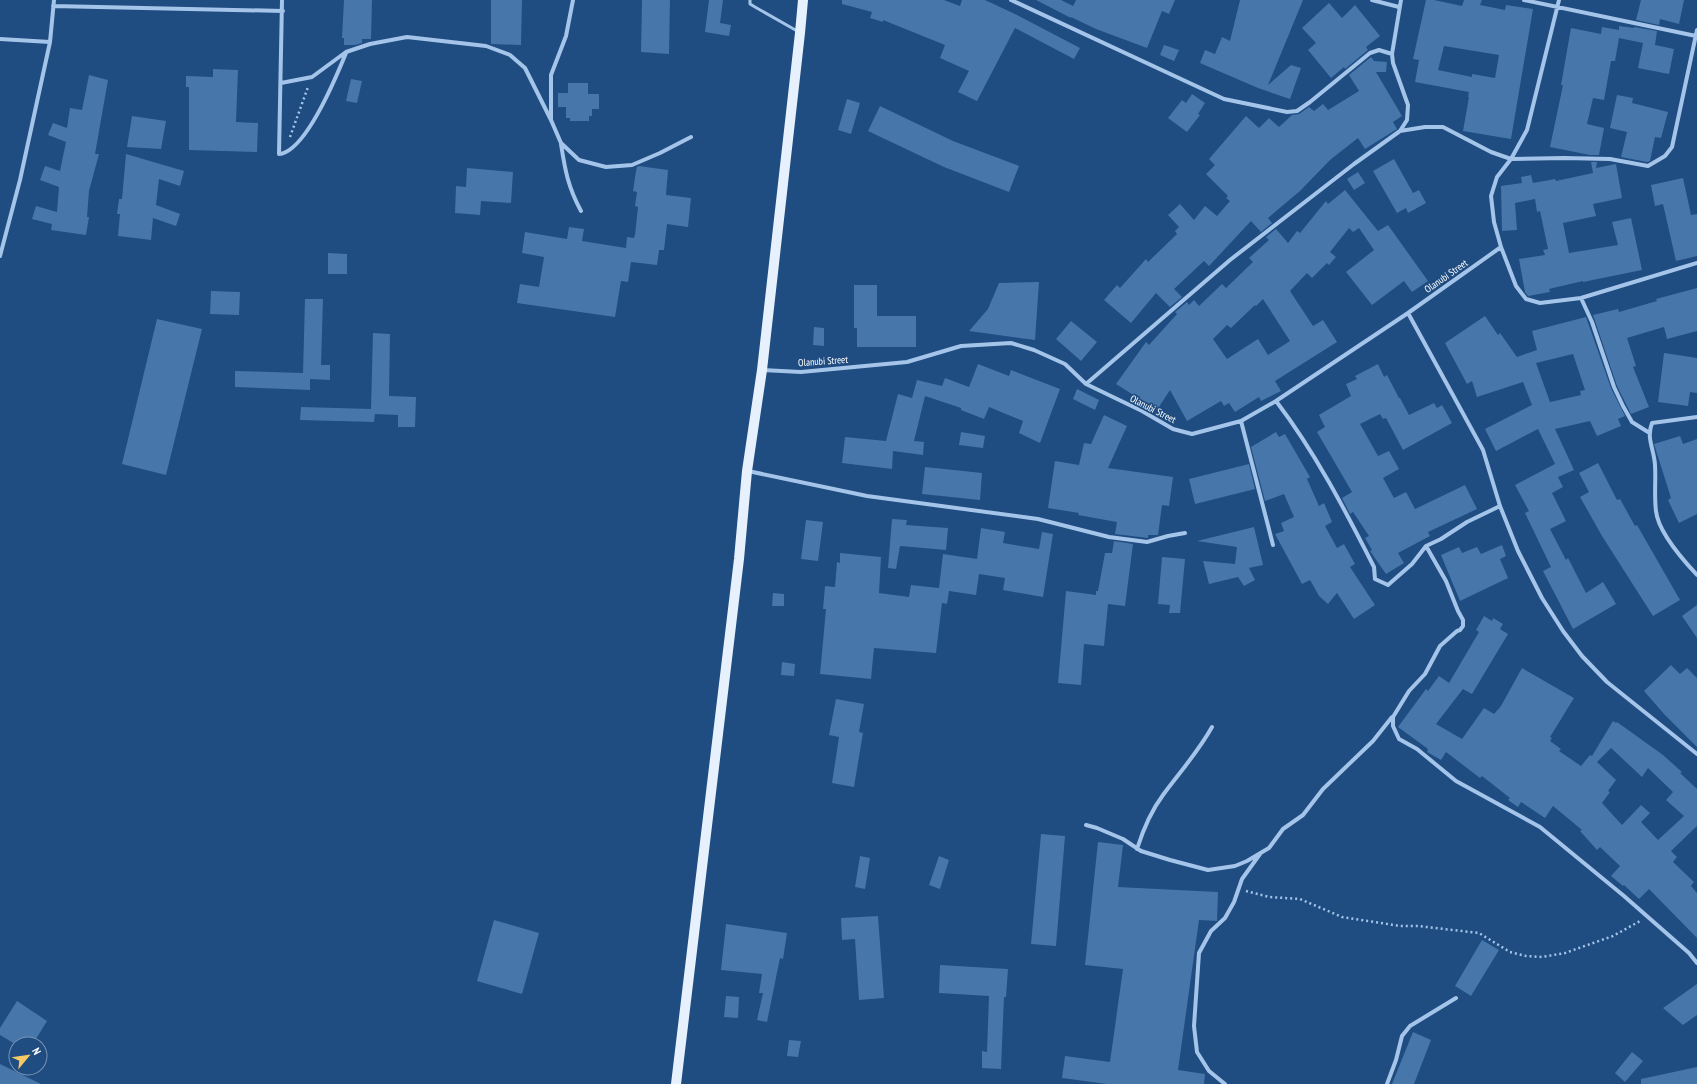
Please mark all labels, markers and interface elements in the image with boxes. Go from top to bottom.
street label: Olanubi Street [1422,256,1470,296]
street label: Olanubi Street [798,353,849,369]
street label: Olanubi Street [1128,392,1178,426]
north arrow [8,1036,48,1076]
text: N [29,1045,44,1057]

